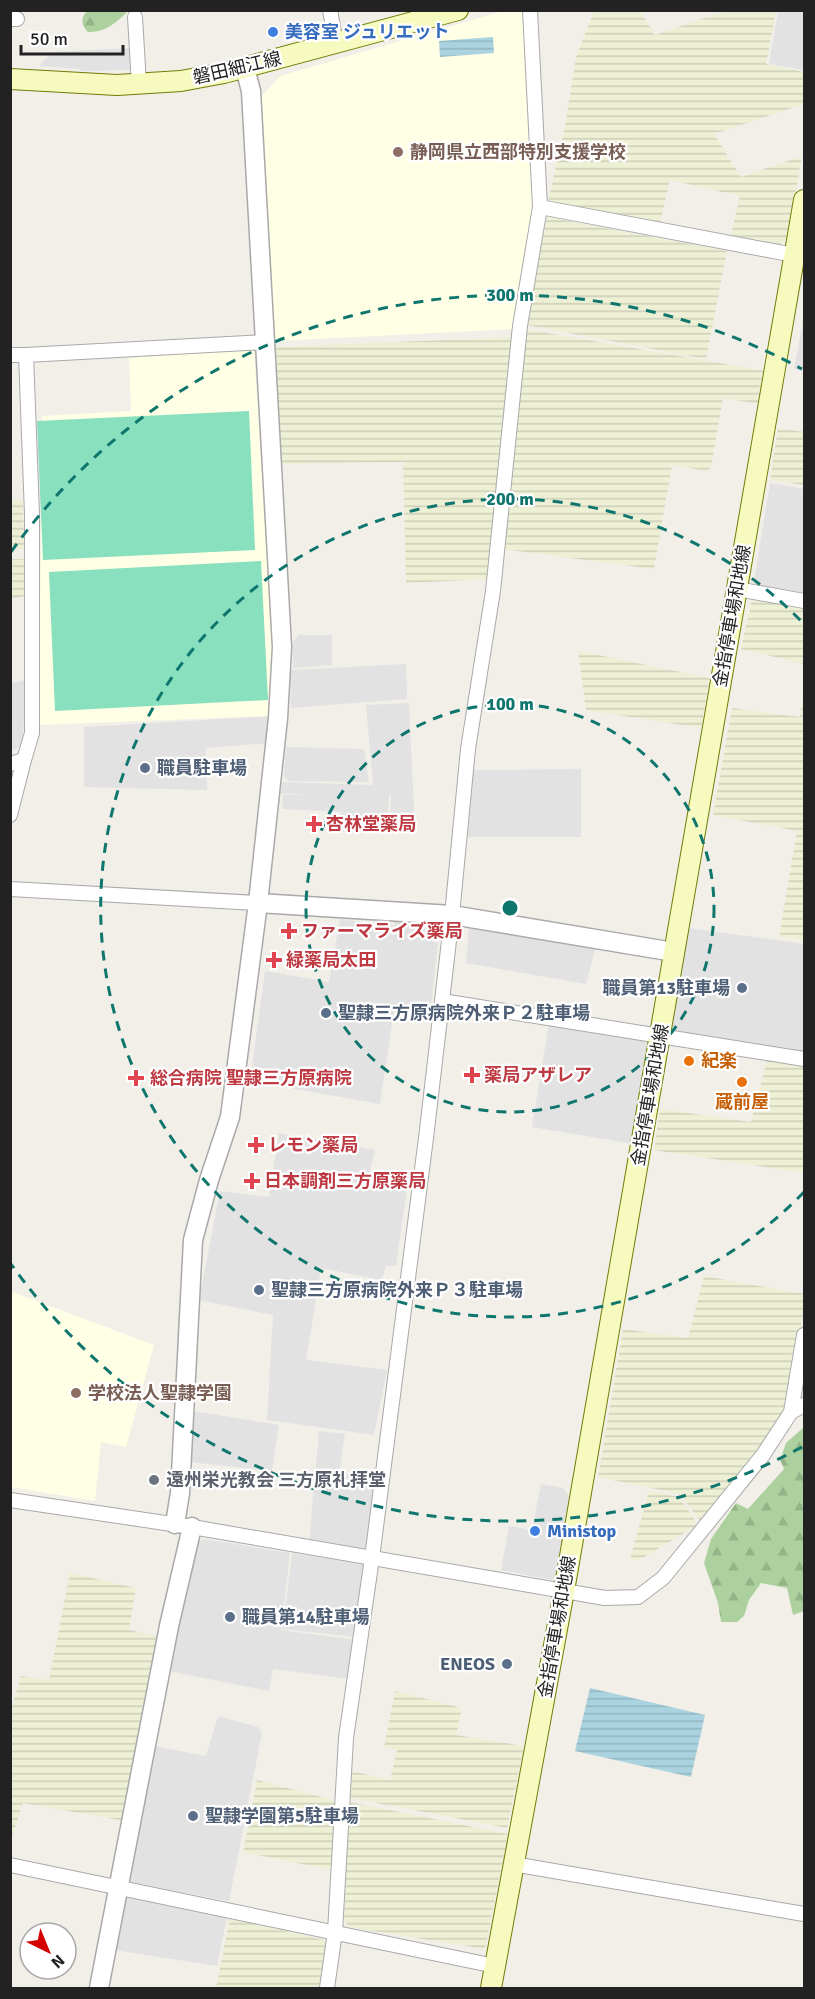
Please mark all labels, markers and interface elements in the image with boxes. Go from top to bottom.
scale bar [21,18,123,56]
place label: 美容室 ジュリエット [285,21,450,43]
marker: 美容室 ジュリエット [266,25,280,39]
text: 50 m [30,28,68,50]
street label: 磐田細江線 [191,47,283,89]
place label: 静岡県立西部特別支援学校 [410,141,626,163]
marker: 静岡県立西部特別支援学校 [391,145,405,159]
text: 300 m [486,284,534,306]
text: 200 m [486,488,534,510]
street label: 金指停車場和地線 [709,543,755,689]
text: 100 m [486,693,534,715]
place label: 職員駐車場 [157,757,247,779]
marker: 職員駐車場 [138,761,152,775]
place label: 杏林堂薬局 [326,813,416,835]
marker: 杏林堂薬局 [307,817,321,831]
centre of rings [500,898,520,918]
place label: ファーマライズ薬局 [301,920,462,942]
marker: ファーマライズ薬局 [282,924,296,938]
place label: 緑薬局太田 [286,949,376,971]
marker: 緑薬局太田 [267,953,281,967]
place label: 職員第13駐車場 [603,977,730,999]
marker: 職員第13駐車場 [735,981,749,995]
place label: 聖隷三方原病院外来Ｐ２駐車場 [338,1002,590,1024]
marker: 聖隷三方原病院外来Ｐ２駐車場 [319,1006,333,1020]
street label: 金指停車場和地線 [627,1022,673,1168]
place label: 紀楽 [701,1050,737,1072]
marker: 紀楽 [682,1054,696,1068]
place label: 薬局アザレア [484,1064,592,1086]
place label: 総合病院 聖隷三方原病院 [150,1067,352,1089]
marker: 薬局アザレア [465,1068,479,1082]
marker: 総合病院 聖隷三方原病院 [127,1069,145,1087]
marker: 蔵前屋 [735,1075,749,1089]
place label: 蔵前屋 [715,1091,769,1113]
place label: レモン薬局 [268,1134,358,1156]
marker: レモン薬局 [249,1138,263,1152]
place label: 日本調剤三方原薬局 [264,1170,426,1192]
marker: 日本調剤三方原薬局 [245,1174,259,1188]
place label: 聖隷三方原病院外来Ｐ３駐車場 [271,1279,523,1301]
marker: 聖隷三方原病院外来Ｐ３駐車場 [252,1283,266,1297]
place label: 学校法人聖隷学園 [88,1382,232,1404]
marker: 学校法人聖隷学園 [69,1386,83,1400]
place label: 遠州栄光教会 三方原礼拝堂 [166,1469,386,1491]
marker: 遠州栄光教会 三方原礼拝堂 [147,1473,161,1487]
place label: Ministop [547,1520,617,1542]
marker: Ministop [528,1524,542,1538]
street label: 金指停車場和地線 [534,1554,580,1700]
place label: 職員第14駐車場 [242,1606,369,1628]
marker: 職員第14駐車場 [223,1610,237,1624]
place label: ENEOS [440,1653,495,1675]
marker: ENEOS [500,1657,514,1671]
place label: 聖隷学園第5駐車場 [205,1805,359,1827]
marker: 聖隷学園第5駐車場 [186,1809,200,1823]
north arrow [18,1921,78,1981]
text: N [47,1950,68,1972]

